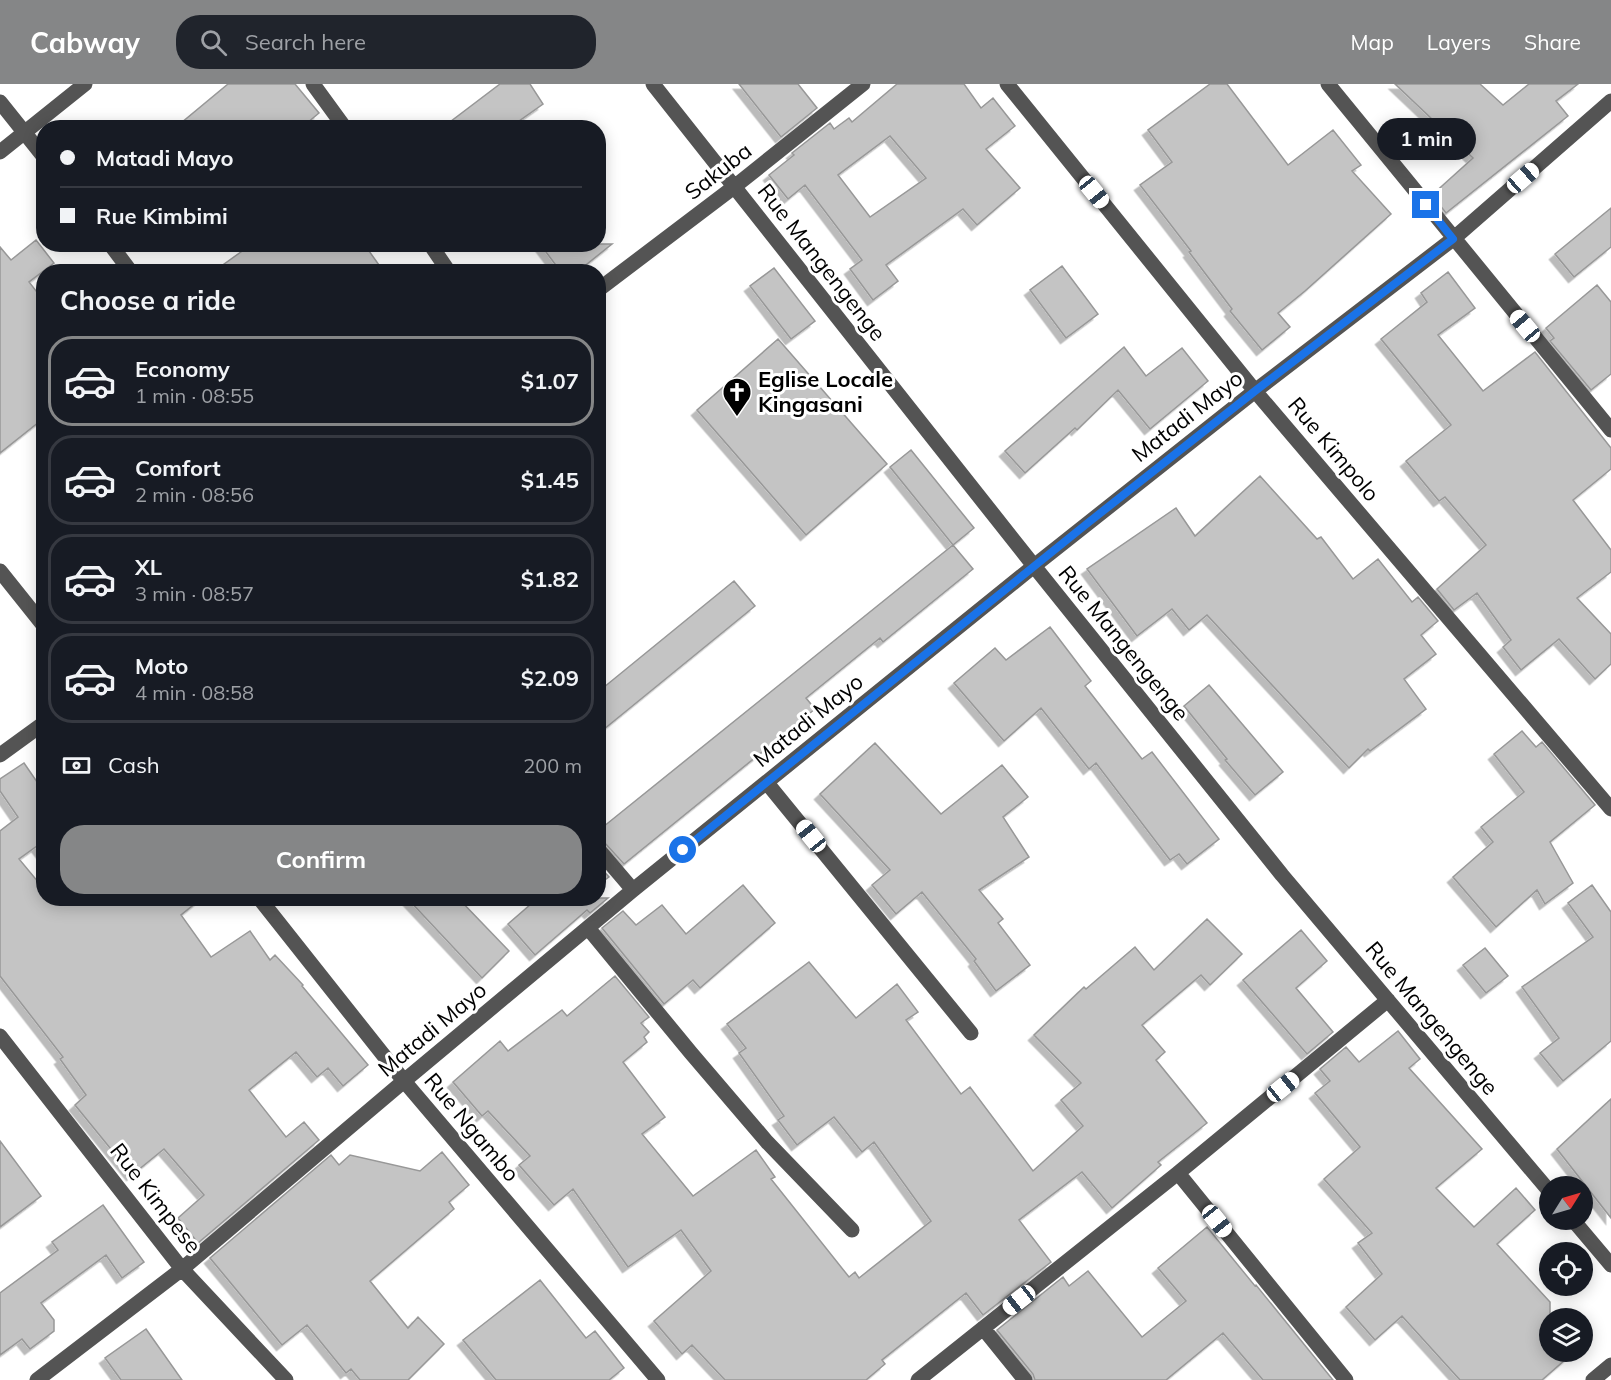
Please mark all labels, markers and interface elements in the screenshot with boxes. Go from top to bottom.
search box [176,15,596,69]
text: Cabway [30,25,140,60]
icon: search [197,26,230,59]
text: Search here [245,28,366,56]
text: Map [1351,29,1394,55]
text: Layers [1427,29,1491,55]
text: Share [1524,29,1581,55]
callout: 1 min [1376,118,1476,160]
text: 1 min [1400,126,1453,151]
street label: Sakuba [679,136,757,206]
text: Matadi Mayo [96,144,234,172]
car [1504,159,1542,197]
car [1076,172,1112,212]
street label: Rue Mangengenge [752,178,892,346]
route end [1412,191,1439,218]
text: Rue Kimbimi [96,202,228,230]
text: Choose a ride [60,283,236,317]
car [1507,306,1543,346]
icon: car [63,354,117,408]
text: Economy [135,355,230,383]
street label: Matadi Mayo [1126,364,1248,468]
place label: Eglise Locale Kingasani [758,365,893,418]
text: $1.07 [521,367,579,395]
church icon: Eglise Locale Kingasani [721,376,753,418]
text: 1 min · 08:55 [135,383,254,408]
street label: Rue Kimpolo [1282,391,1386,507]
icon: car [63,453,117,507]
text: Comfort [135,454,221,482]
text: $1.45 [521,466,579,494]
text: 2 min · 08:56 [135,482,254,507]
icon: car [63,552,117,606]
text: XL [135,553,162,581]
street label: Rue Mangengenge [1053,560,1195,726]
text: $1.82 [521,565,579,593]
text: 3 min · 08:57 [135,581,254,606]
icon: car [63,651,117,705]
text: Moto [135,652,188,680]
text: $2.09 [521,664,579,692]
street label: Matadi Mayo [747,667,869,773]
text: 4 min · 08:58 [135,680,254,705]
icon: cash [60,749,93,782]
text: Cash [108,751,160,779]
text: 200 m [523,753,582,778]
car [793,816,829,856]
button: Confirm [60,825,582,894]
route start [669,836,696,863]
street label: Rue Mangengenge [1360,935,1504,1101]
street label: Matadi Mayo [372,975,492,1083]
street label: Rue Ngambo [418,1067,526,1187]
car [1263,1069,1303,1105]
street label: Rue Kimpese [104,1137,208,1259]
north arrow [1539,1176,1593,1230]
map controls [1539,1176,1593,1362]
car [1199,1201,1235,1241]
button: locate [1539,1242,1593,1296]
car [999,1282,1039,1318]
button: layers [1539,1308,1593,1362]

